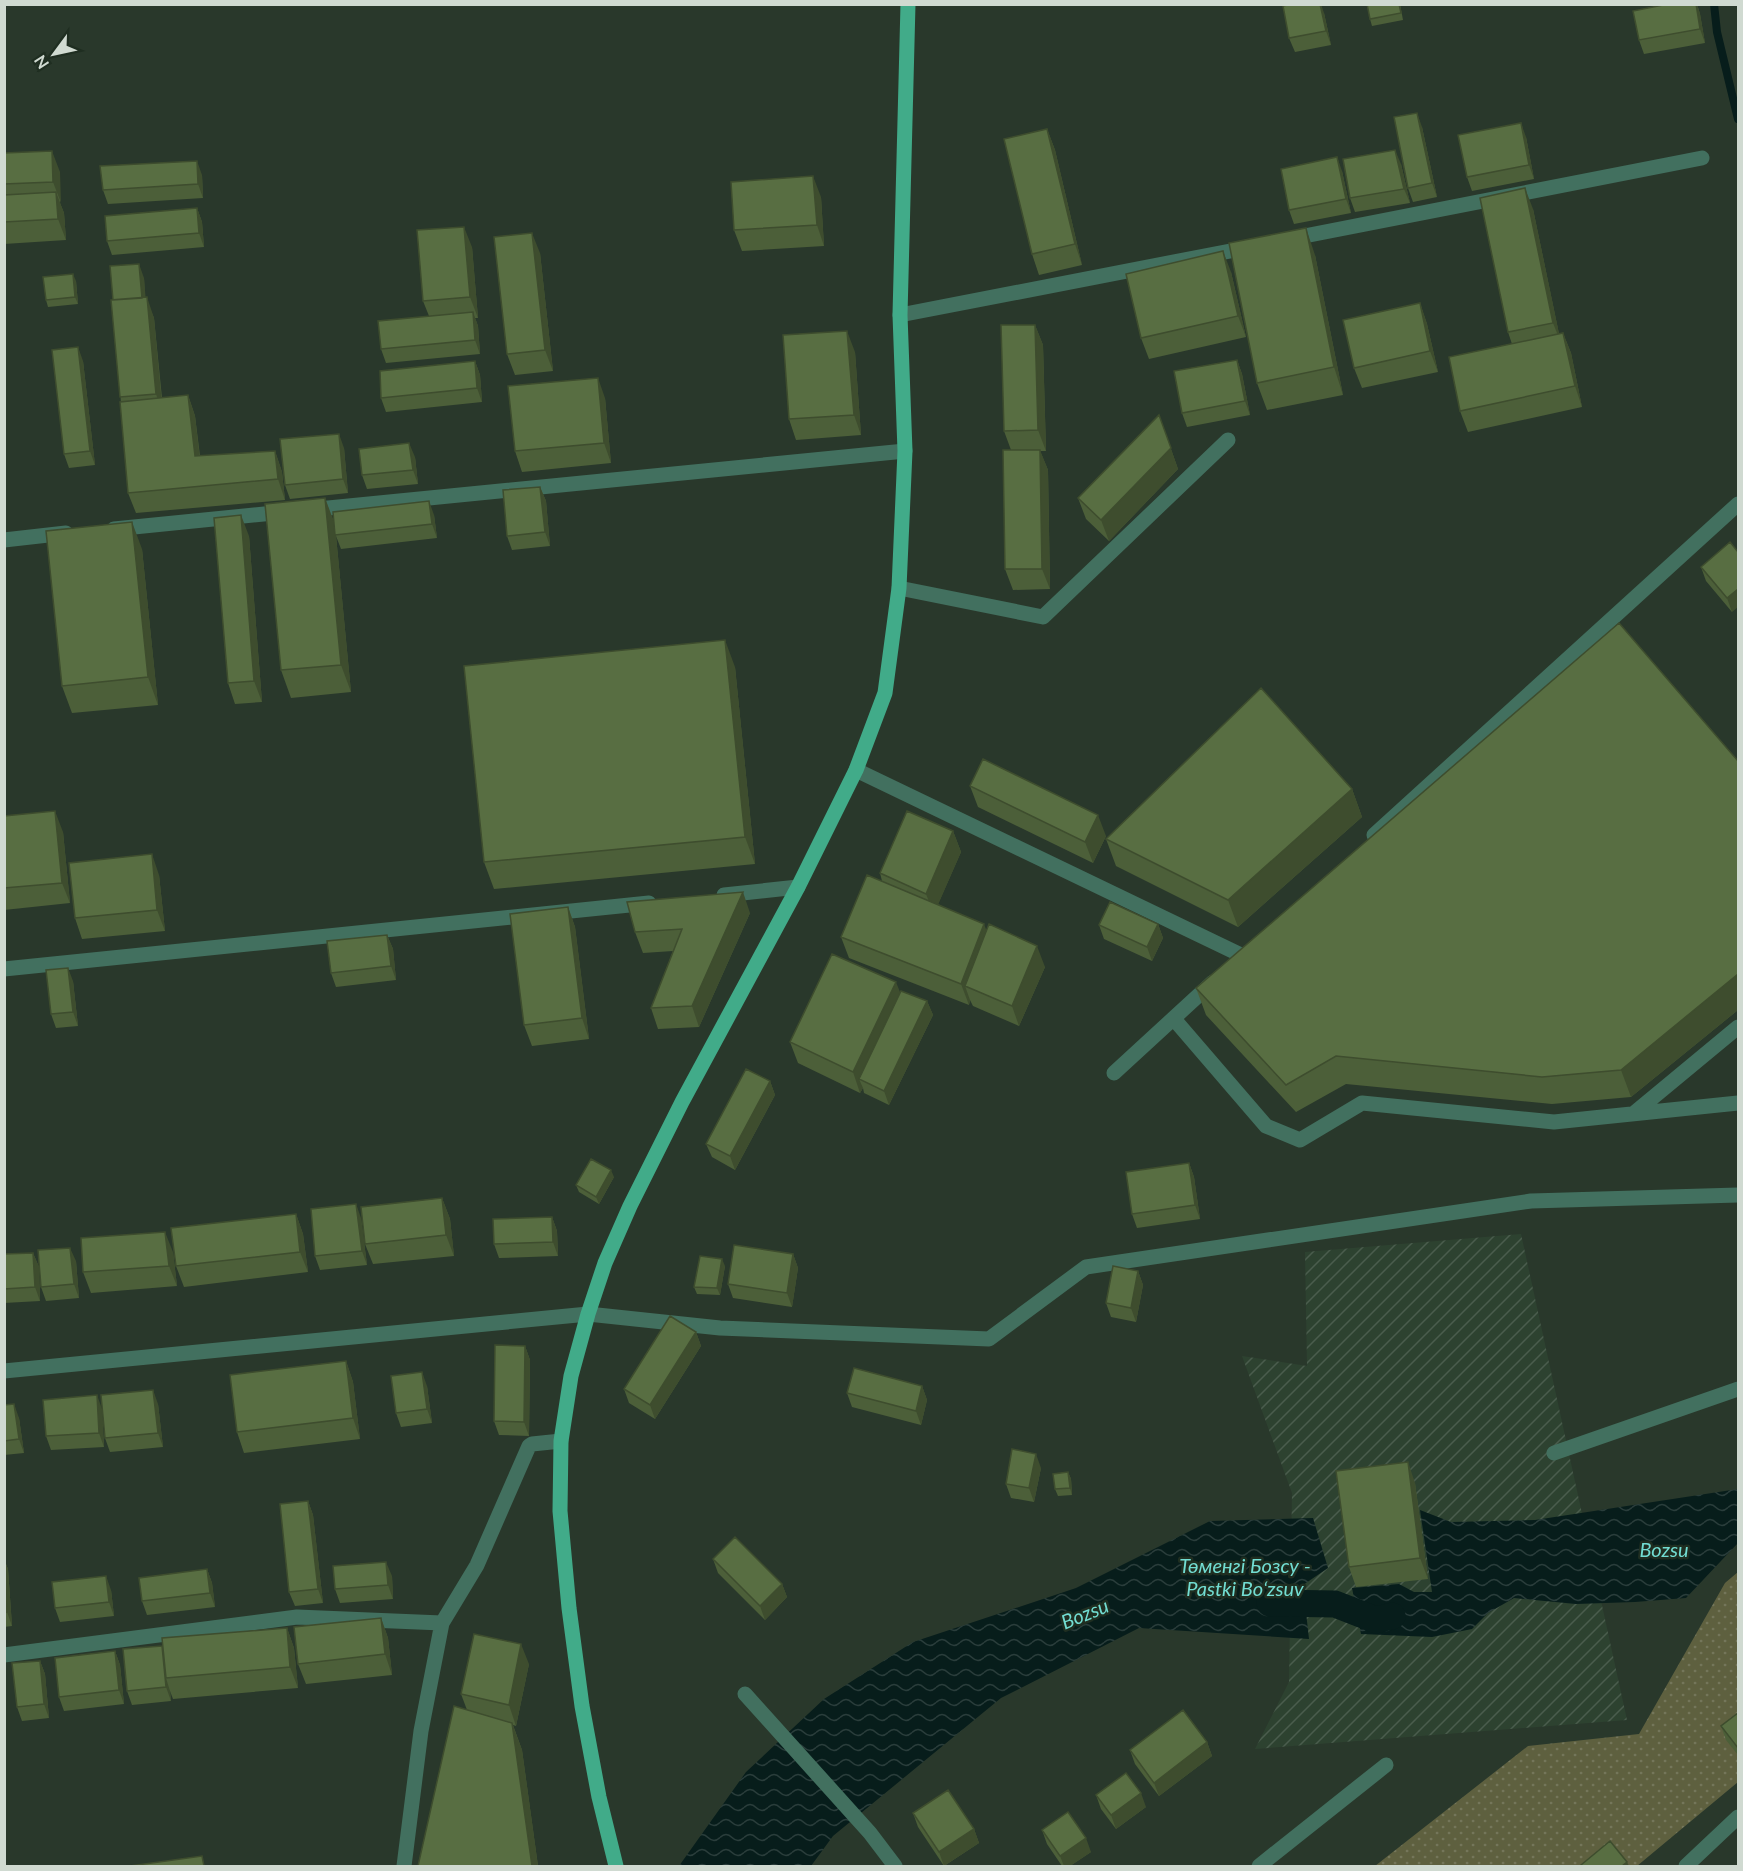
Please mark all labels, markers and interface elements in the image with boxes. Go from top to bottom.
north arrow [24,24,84,84]
text: N [30,52,52,73]
water label: Bozsu [1639,1537,1689,1561]
water label: Төменгі Бозсу - Pastki Boʻzsuv [1179,1553,1311,1600]
water label: Bozsu [1057,1593,1112,1633]

